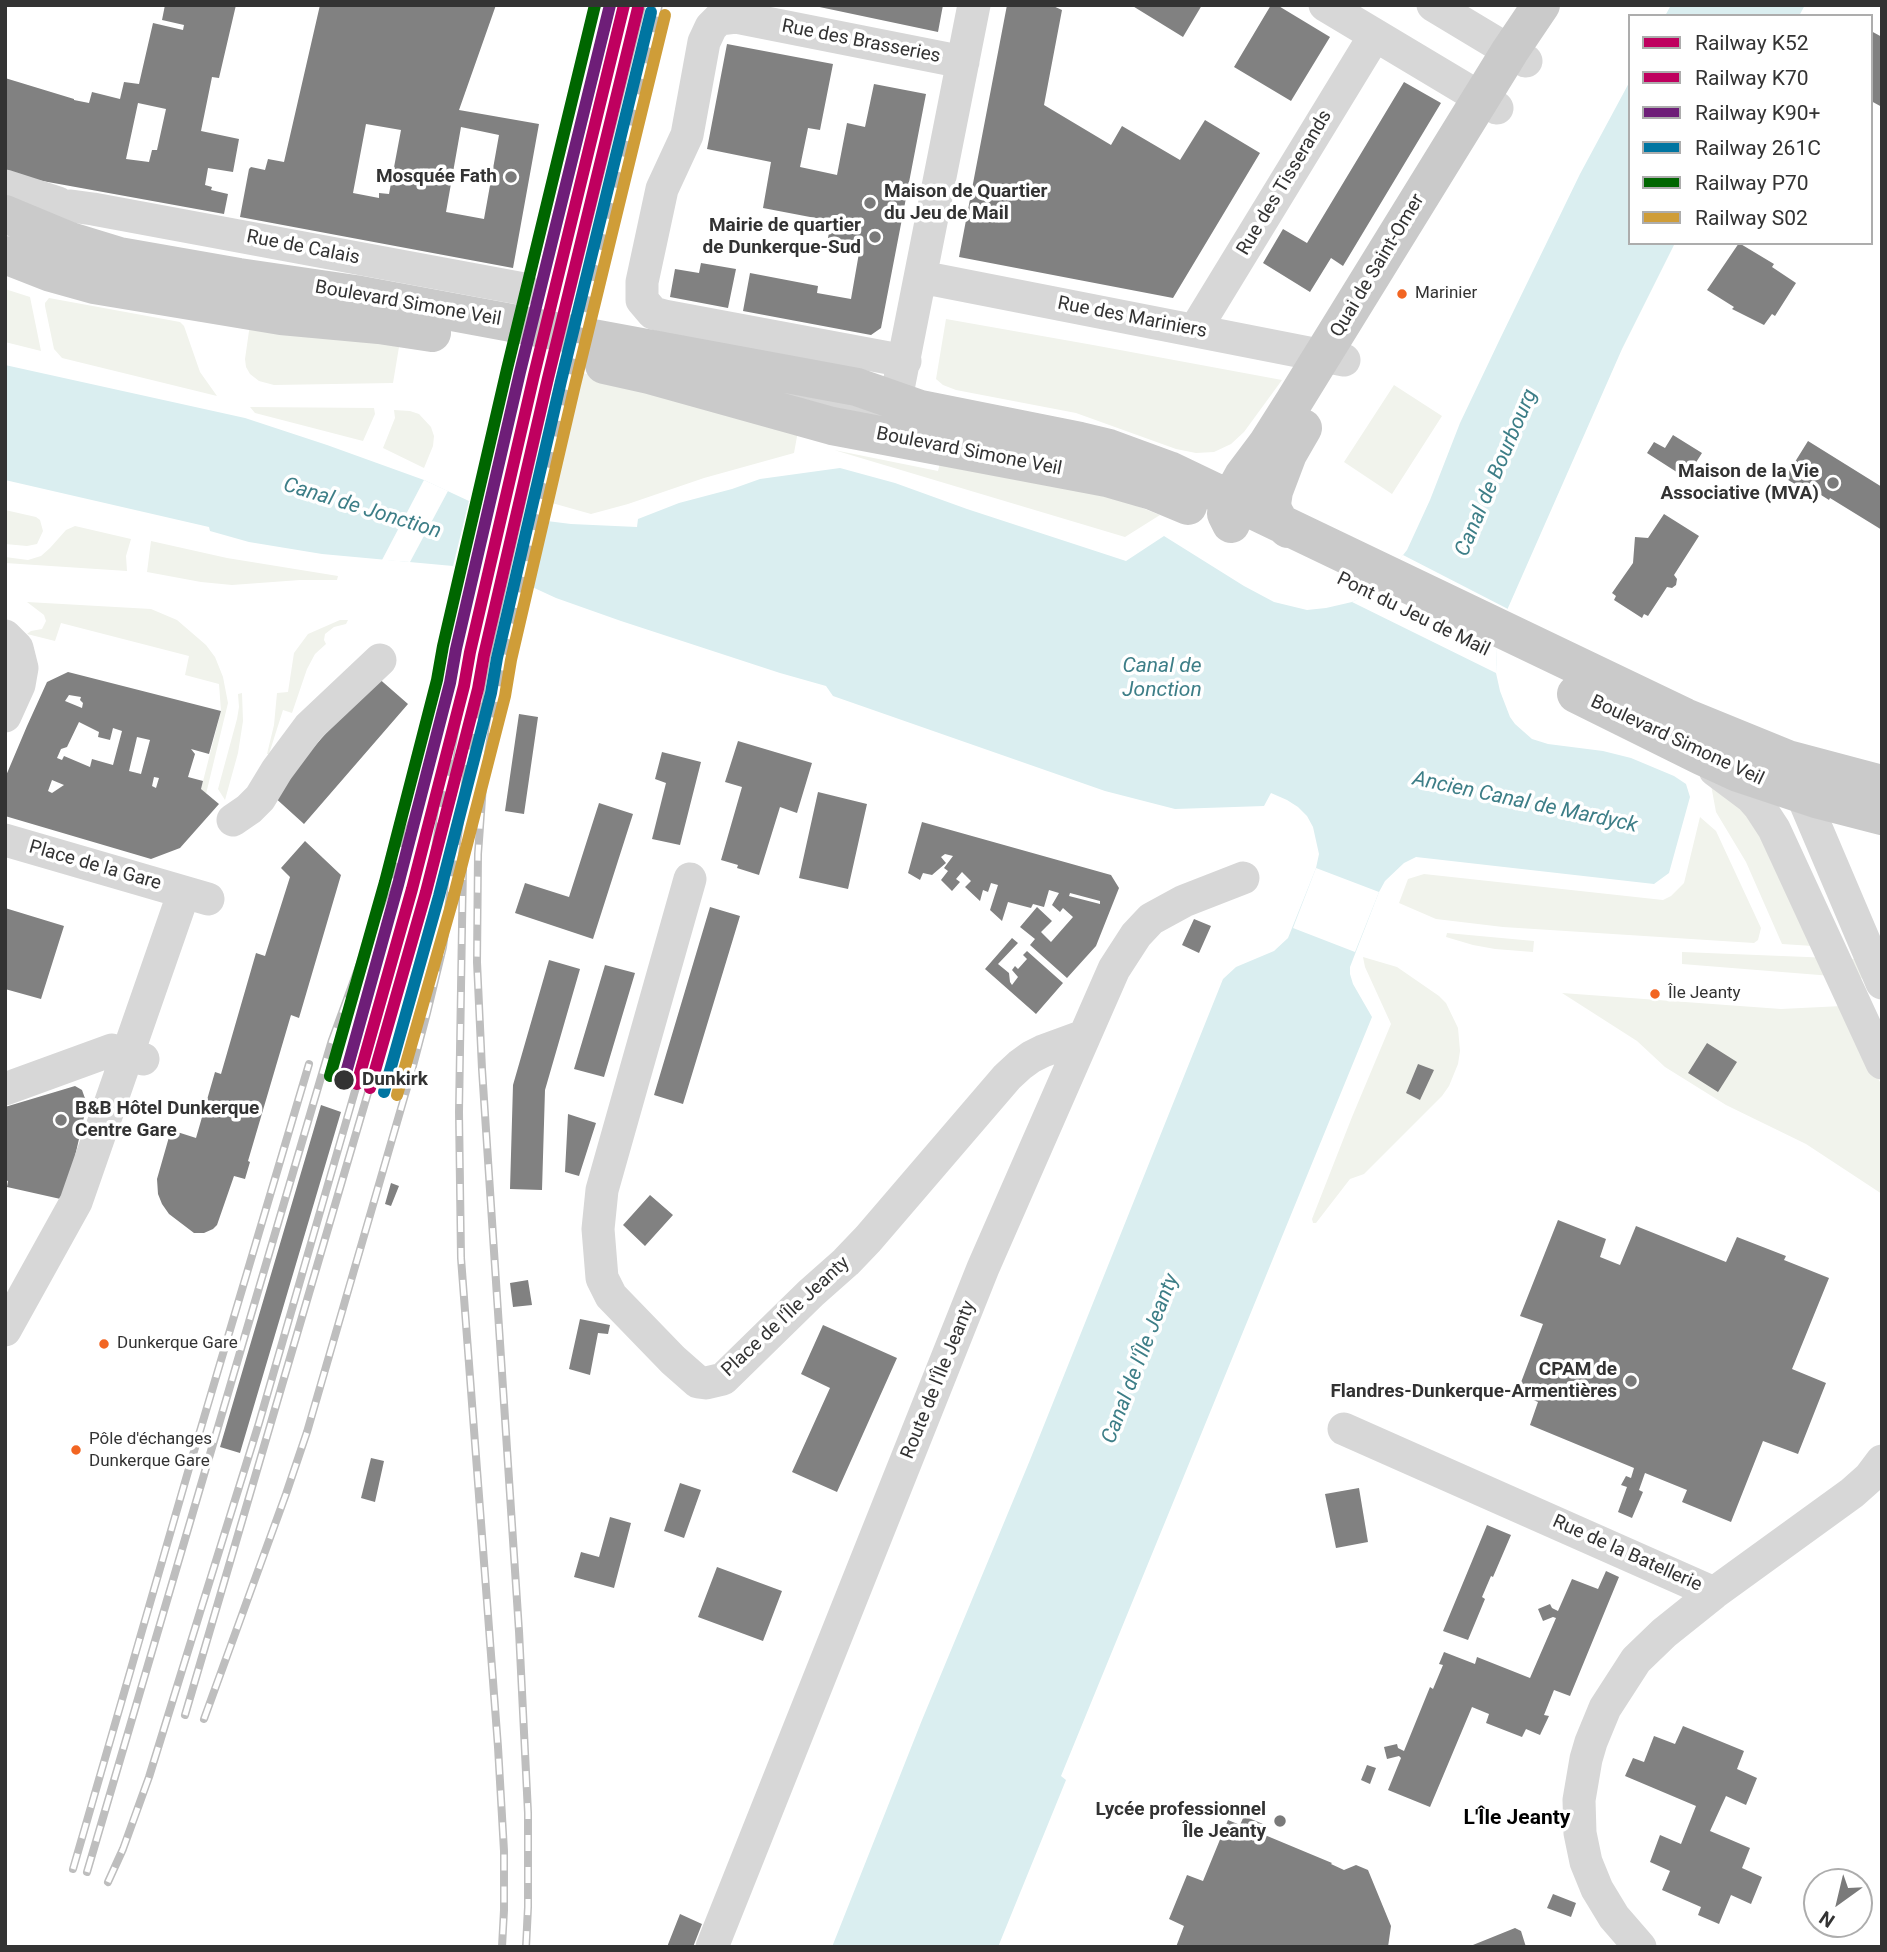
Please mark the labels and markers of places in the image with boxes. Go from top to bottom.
place label: Mosquée Fath [376,166,497,188]
marker: Mosquée Fath [503,169,519,185]
place label: Maison de Quartier du Jeu de Mail [884,181,1047,225]
marker: Maison de Quartier du Jeu de Mail [862,195,878,211]
place label: Mairie de quartier de Dunkerque-Sud [703,215,861,259]
marker: Mairie de quartier de Dunkerque-Sud [867,229,883,245]
place label: Marinier [1415,284,1477,304]
marker: Marinier [1395,287,1409,301]
place label: Maison de la Vie Associative (MVA) [1661,461,1819,505]
marker: Maison de la Vie Associative (MVA) [1825,475,1841,491]
place label: Île Jeanty [1668,984,1741,1004]
marker: Île Jeanty [1648,987,1662,1001]
marker: Dunkirk [332,1068,356,1092]
place label: Dunkirk [362,1069,428,1091]
place label: B&B Hôtel Dunkerque Centre Gare [75,1098,259,1142]
marker: B&B Hôtel Dunkerque Centre Gare [53,1112,69,1128]
place label: Dunkerque Gare [117,1334,238,1354]
marker: Dunkerque Gare [97,1337,111,1351]
place label: CPAM de Flandres-Dunkerque-Armentières [1330,1359,1617,1403]
marker: CPAM de Flandres-Dunkerque-Armentières [1623,1373,1639,1389]
place label: Pôle d'échanges Dunkerque Gare [89,1430,212,1470]
marker: Pôle d'échanges Dunkerque Gare [69,1443,83,1457]
place label: Lycée professionnel Île Jeanty [1096,1799,1266,1843]
marker: Lycée professionnel Île Jeanty [1272,1813,1288,1829]

